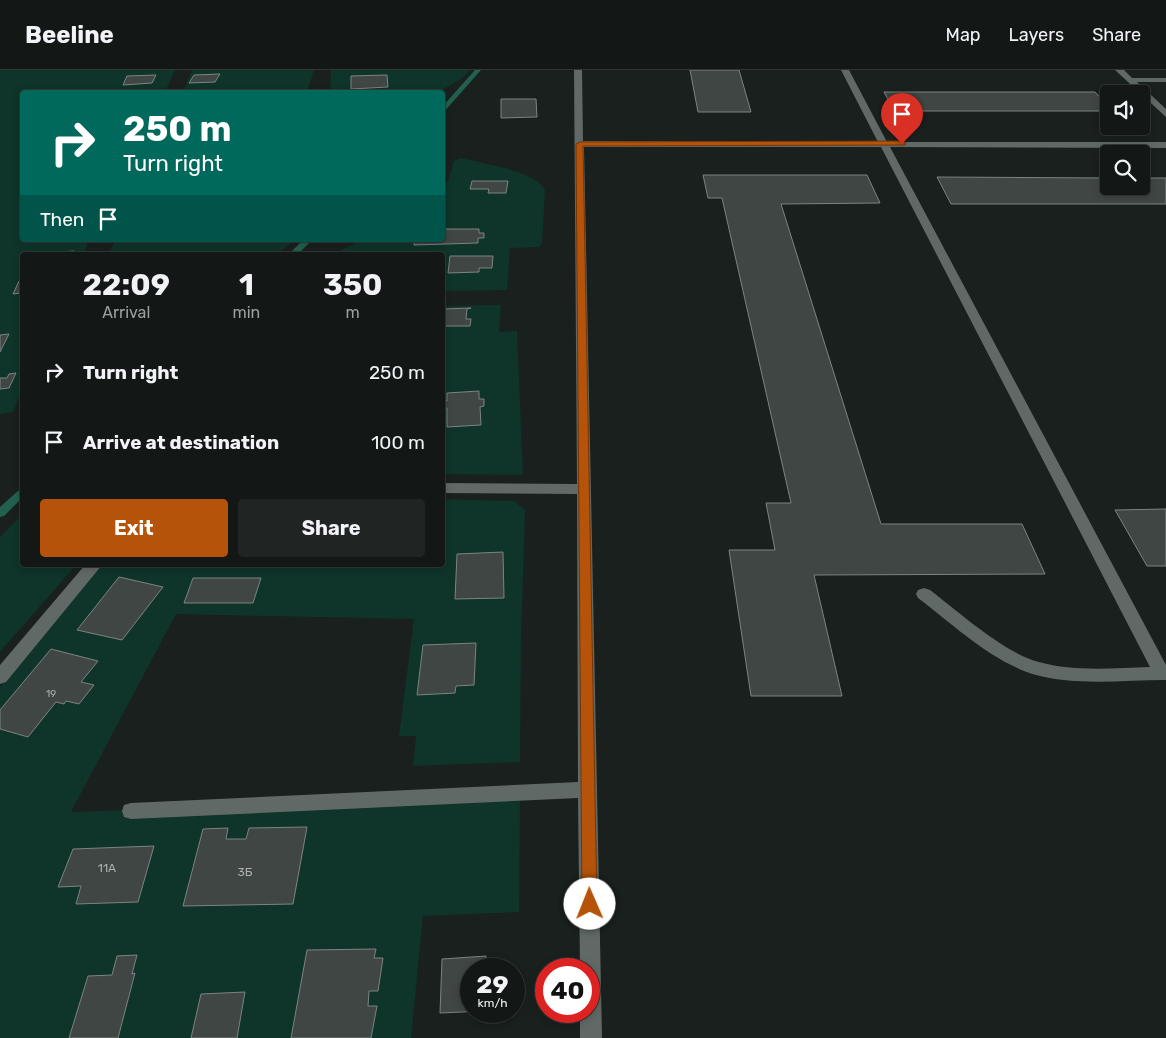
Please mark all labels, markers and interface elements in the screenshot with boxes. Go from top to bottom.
text: Beeline [25,21,114,49]
text: Map [946,24,981,46]
text: Layers [1009,24,1064,46]
text: Share [1092,24,1141,46]
map controls [1100,85,1150,195]
button: sound [1100,85,1150,135]
pin [881,93,923,144]
icon: arrive [888,100,916,128]
text: 250 m [123,108,232,150]
icon: right [40,110,105,175]
button: search [1100,145,1150,195]
text: Turn right [123,150,223,177]
icon: arrive [94,205,122,233]
text: Then [40,208,84,231]
text: 22:09 [83,267,170,303]
text: 1 [239,267,254,303]
text: 350 [323,267,382,303]
text: Arrival [102,303,150,322]
text: min [233,303,260,322]
text: m [346,303,360,322]
icon: right [40,358,68,386]
text: Turn right [83,361,178,384]
text: 250 m [369,361,425,384]
icon: arrive [40,428,68,456]
text: Arrive at destination [83,431,279,454]
text: 100 m [371,431,425,454]
button: Exit [40,499,228,557]
button: Share [238,499,425,557]
house number: 19 [46,688,56,700]
house number: 11А [98,861,116,875]
house number: 3Б [238,865,253,879]
position arrow [563,877,615,929]
speed limit sign: 40 [535,958,600,1023]
text: 29 [476,970,509,999]
text: km/h [478,996,507,1010]

